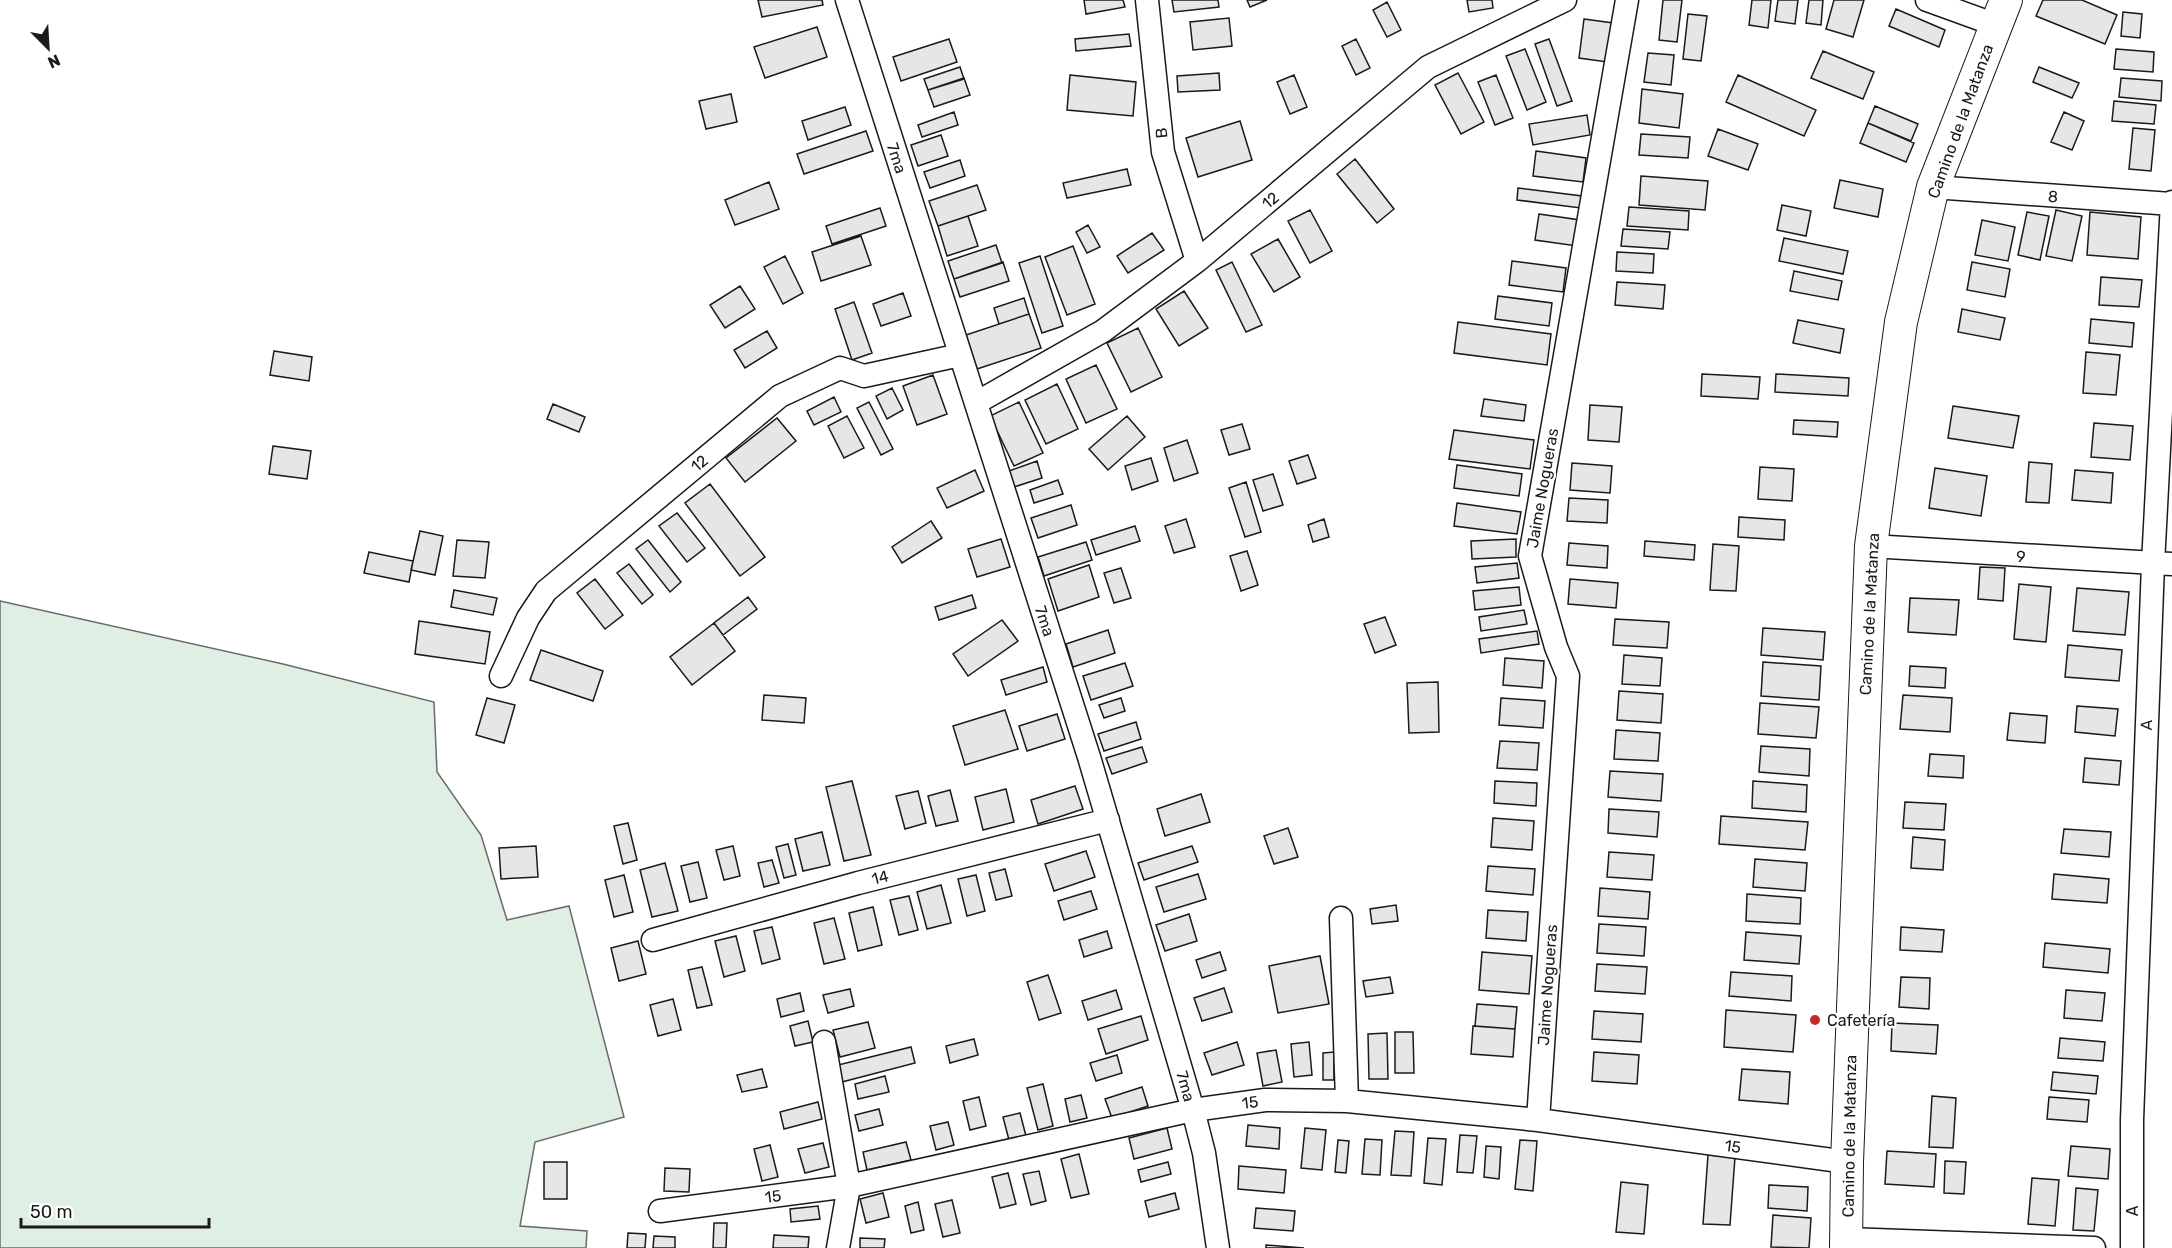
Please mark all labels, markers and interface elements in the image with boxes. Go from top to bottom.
north arrow [18,18,78,78]
street label: Camino de la Matanza [1924,41,1997,201]
text: N [45,50,63,72]
street label: B [1151,127,1172,139]
street label: 7ma [883,140,910,176]
street label: 8 [2047,187,2059,206]
street label: 12 [1258,188,1283,213]
street label: Jaime Nogueras [1523,427,1562,549]
street label: 12 [687,451,712,476]
street label: Camino de la Matanza [1856,532,1883,696]
street label: 9 [2016,547,2026,566]
street label: 7ma [1031,603,1058,639]
street label: A [2137,719,2156,731]
street label: 14 [870,866,891,889]
street label: Jaime Nogueras [1534,924,1561,1046]
place label: Cafetería [1827,1011,1895,1030]
marker: Cafetería [1808,1013,1822,1027]
street label: Camino de la Matanza [1839,1055,1860,1217]
street label: 7ma [1172,1068,1199,1104]
street label: 15 [1241,1092,1259,1113]
street label: 15 [1724,1136,1742,1157]
street label: 15 [764,1186,782,1207]
scale bar [21,1191,208,1229]
text: 50 m [30,1201,73,1223]
street label: A [2123,1205,2142,1216]

